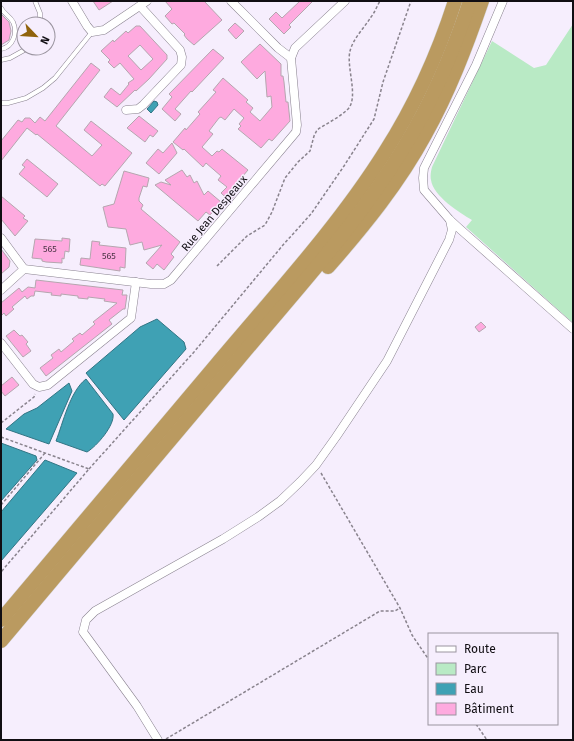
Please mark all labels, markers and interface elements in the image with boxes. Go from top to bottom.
north arrow [16,16,56,56]
text: N [37,34,52,46]
street label: Rue Jean Despeaux [179,172,250,254]
house number: 565 [43,244,57,254]
house number: 565 [102,251,116,261]
legend [428,633,558,725]
text: Route [464,642,496,656]
text: Parc [464,662,487,676]
text: Eau [464,682,484,696]
text: Bâtiment [464,702,514,716]

